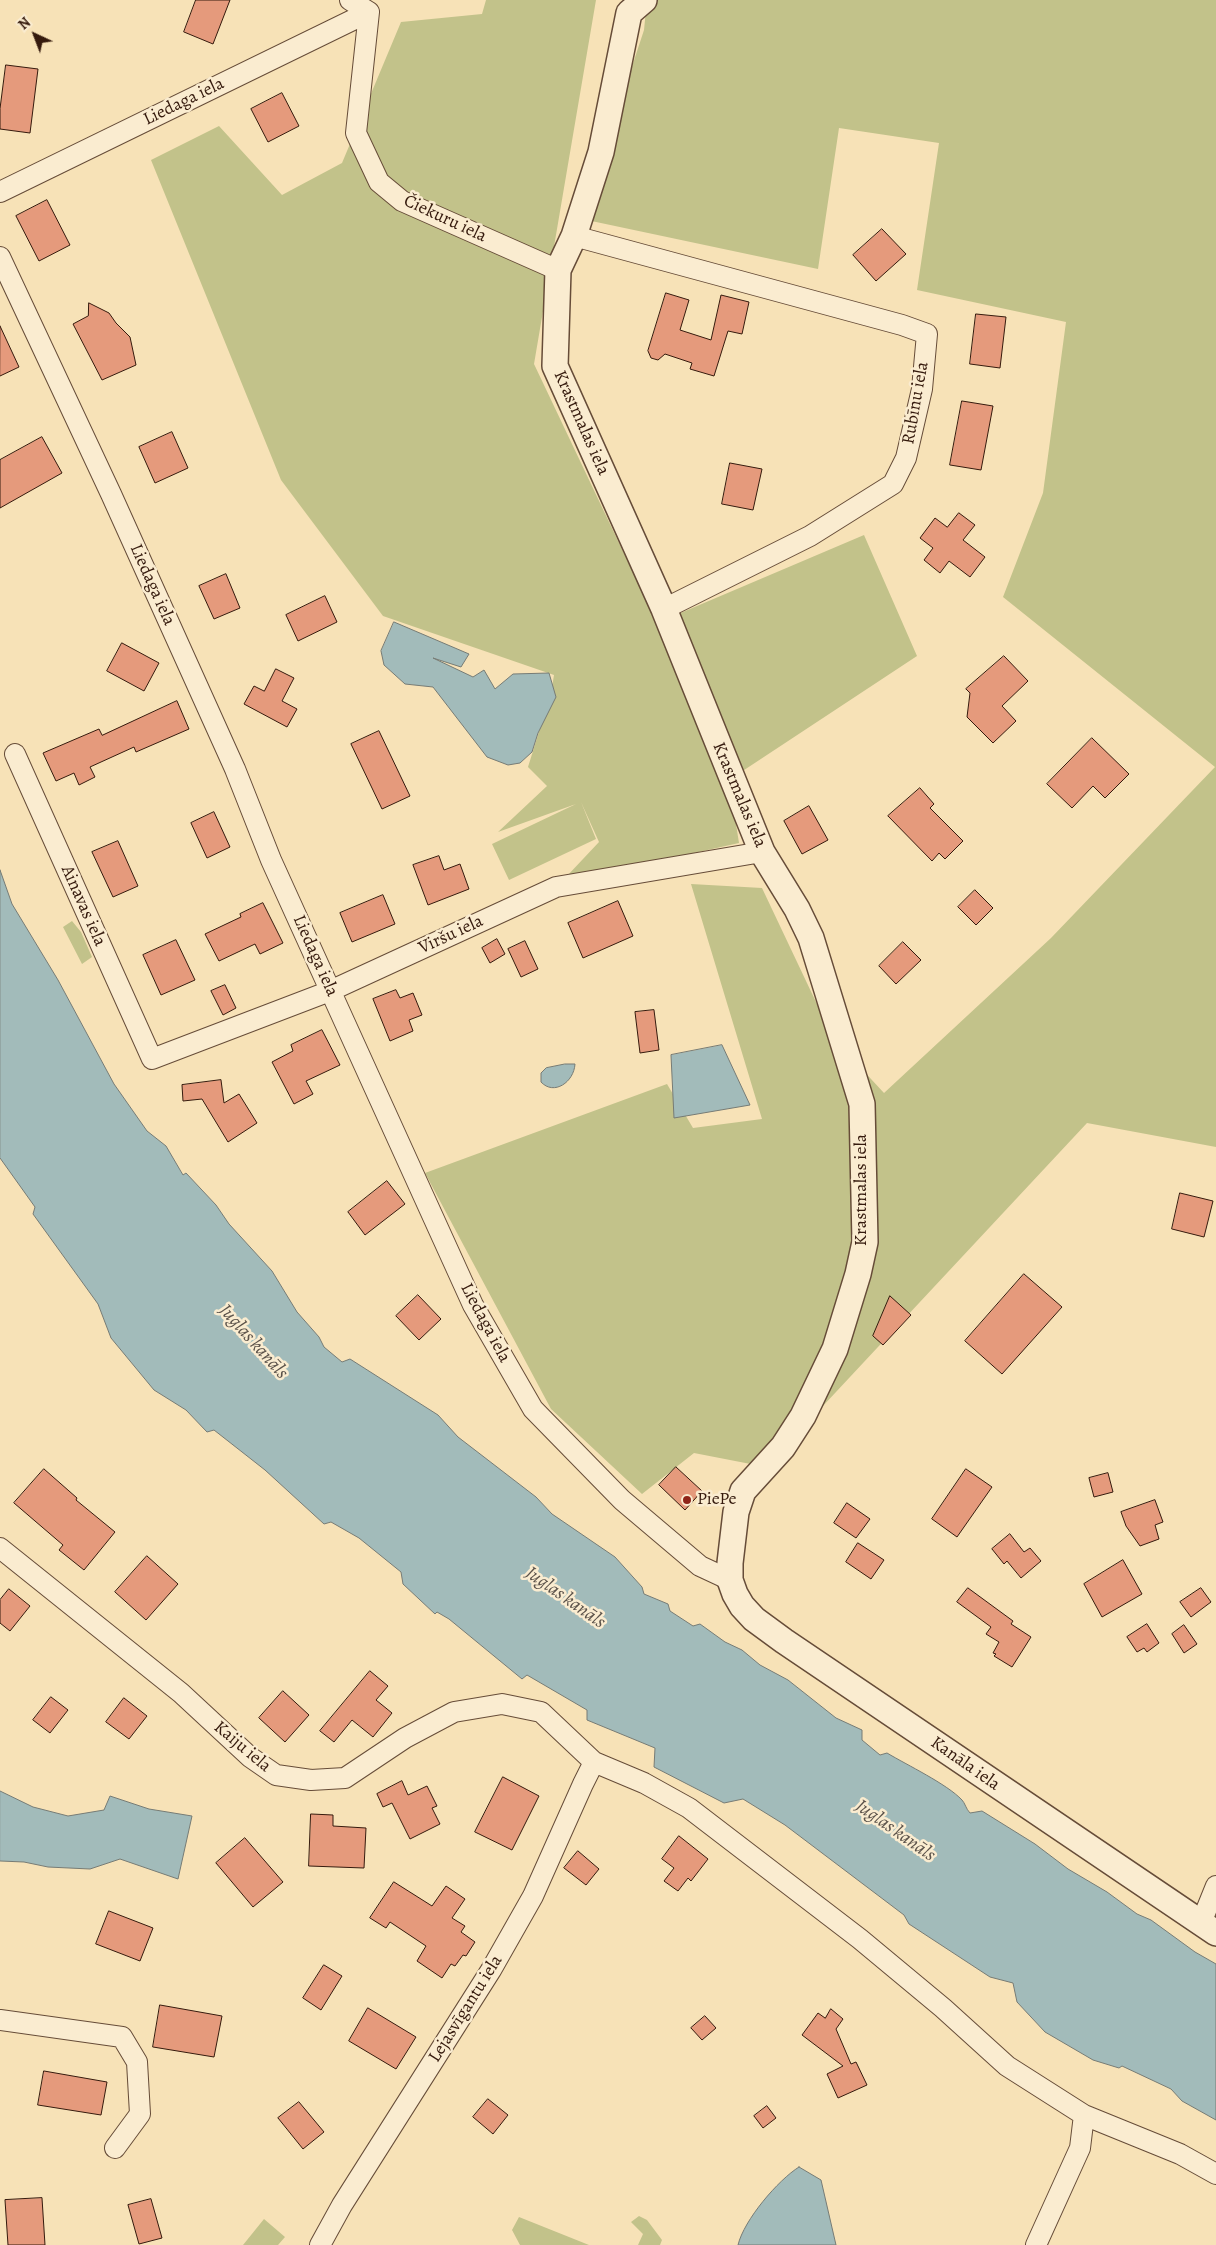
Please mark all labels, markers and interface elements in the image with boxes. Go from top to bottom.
north arrow [10,10,60,60]
text: N [14,13,35,34]
street label: Liedaga iela [140,73,228,131]
street label: Čiekuru iela [400,190,490,248]
street label: Rubīnu iela [898,360,934,446]
street label: Krastmalas iela [548,367,614,479]
street label: Liedaga iela [124,541,180,629]
street label: Krastmalas iela [707,739,771,851]
street label: Ainavas iela [56,862,110,950]
street label: Viršu iela [415,911,487,959]
street label: Liedaga iela [287,912,343,1000]
street label: Krastmalas iela [851,1134,873,1246]
street label: Liedaga iela [455,1280,515,1366]
water label: Juglas kanāls [214,1300,292,1384]
place label: PiePe [697,1489,737,1511]
marker: PiePe [681,1494,693,1506]
water label: Juglas kanāls [521,1562,609,1634]
street label: Kaiju iela [209,1717,275,1777]
street label: Kanāla iela [926,1732,1004,1796]
water label: Juglas kanāls [851,1795,939,1867]
street label: Lejasvīgantu iela [424,1951,508,2067]

